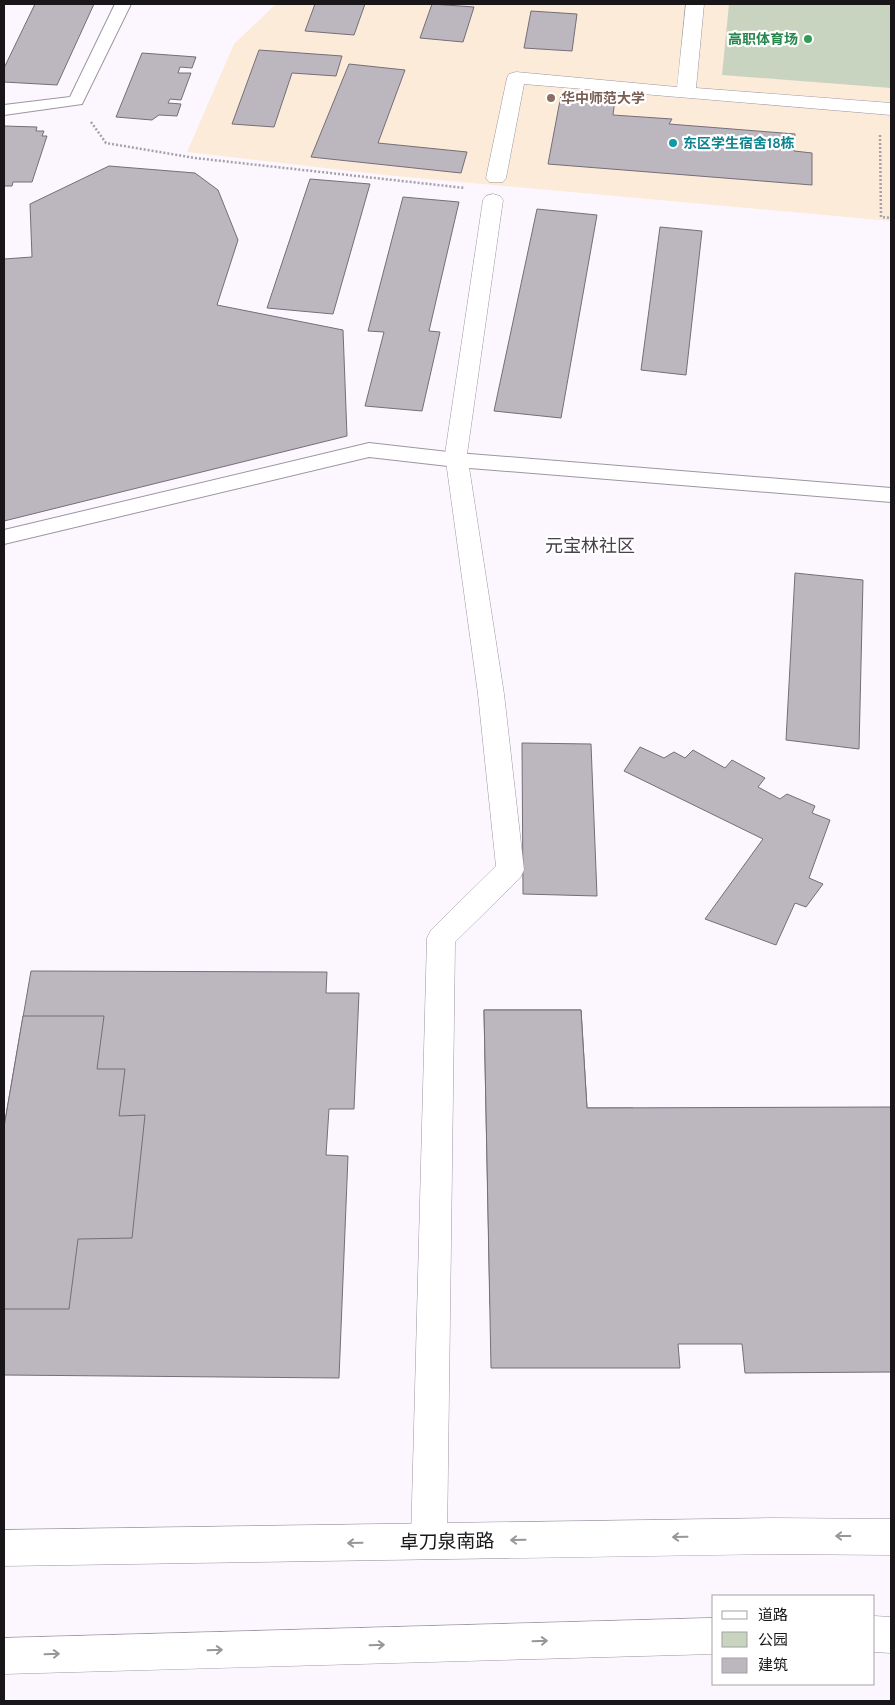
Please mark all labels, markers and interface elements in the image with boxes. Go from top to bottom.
place label: 高职体育场 [728,30,798,48]
marker: 高职体育场 [802,33,814,45]
place label: 华中师范大学 [561,89,645,107]
marker: 华中师范大学 [545,92,557,104]
place label: 东区学生宿舍18栋 [683,134,795,152]
marker: 东区学生宿舍18栋 [667,137,679,149]
district label: 元宝林社区 [545,535,635,557]
street label: 卓刀泉南路 [399,1529,495,1554]
one-way arrow [835,1531,851,1541]
one-way arrow [672,1532,688,1542]
one-way arrow [510,1535,526,1545]
one-way arrow [347,1538,363,1547]
legend [712,1595,875,1685]
text: 道路 [758,1606,788,1624]
text: 公园 [758,1631,788,1649]
one-way arrow [532,1636,548,1645]
one-way arrow [369,1640,385,1650]
one-way arrow [206,1645,223,1655]
one-way arrow [44,1650,60,1659]
text: 建筑 [758,1656,788,1674]

